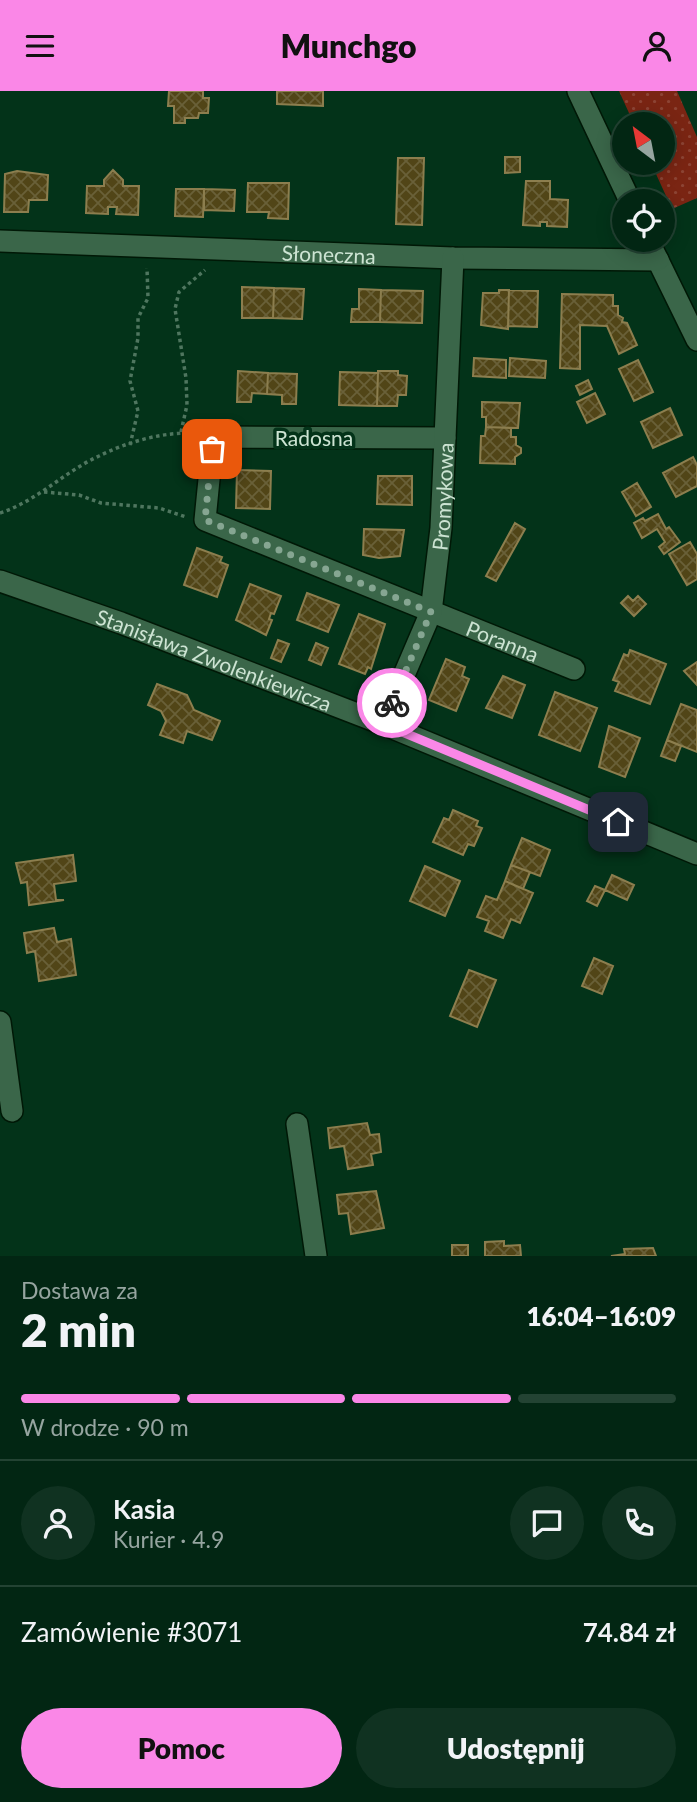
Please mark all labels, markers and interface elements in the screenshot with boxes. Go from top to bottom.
text: Munchgo [280,26,417,65]
icon: menu [21,27,59,65]
icon: person [638,27,676,65]
north arrow [612,112,676,175]
map controls [612,112,675,252]
button: locate [612,189,675,252]
street label: Słoneczna [281,239,376,268]
pin [182,419,242,479]
street label: Radosna [275,425,353,450]
icon: bag [193,430,231,468]
street label: Promykowa [426,442,457,552]
street label: Stanisława Zwolenkiewicza [93,603,335,716]
street label: Poranna [463,614,543,666]
courier [357,668,427,738]
icon: bike [373,684,411,722]
pin [588,792,648,852]
icon: home [599,803,637,841]
text: Dostawa za [21,1276,138,1304]
text: 16:04–16:09 [526,1300,676,1332]
text: 2 min [21,1302,136,1357]
text: W drodze · 90 m [21,1413,189,1441]
button: person [21,1486,95,1560]
button: chat [510,1486,584,1560]
button: phone [602,1486,676,1560]
text: Kasia [113,1493,175,1525]
text: Kurier · 4.9 [113,1525,224,1553]
text: Zamówienie #3071 [21,1616,242,1648]
text: 74.84 zł [583,1616,676,1648]
button: Pomoc [21,1708,342,1788]
button: Udostępnij [356,1708,676,1788]

